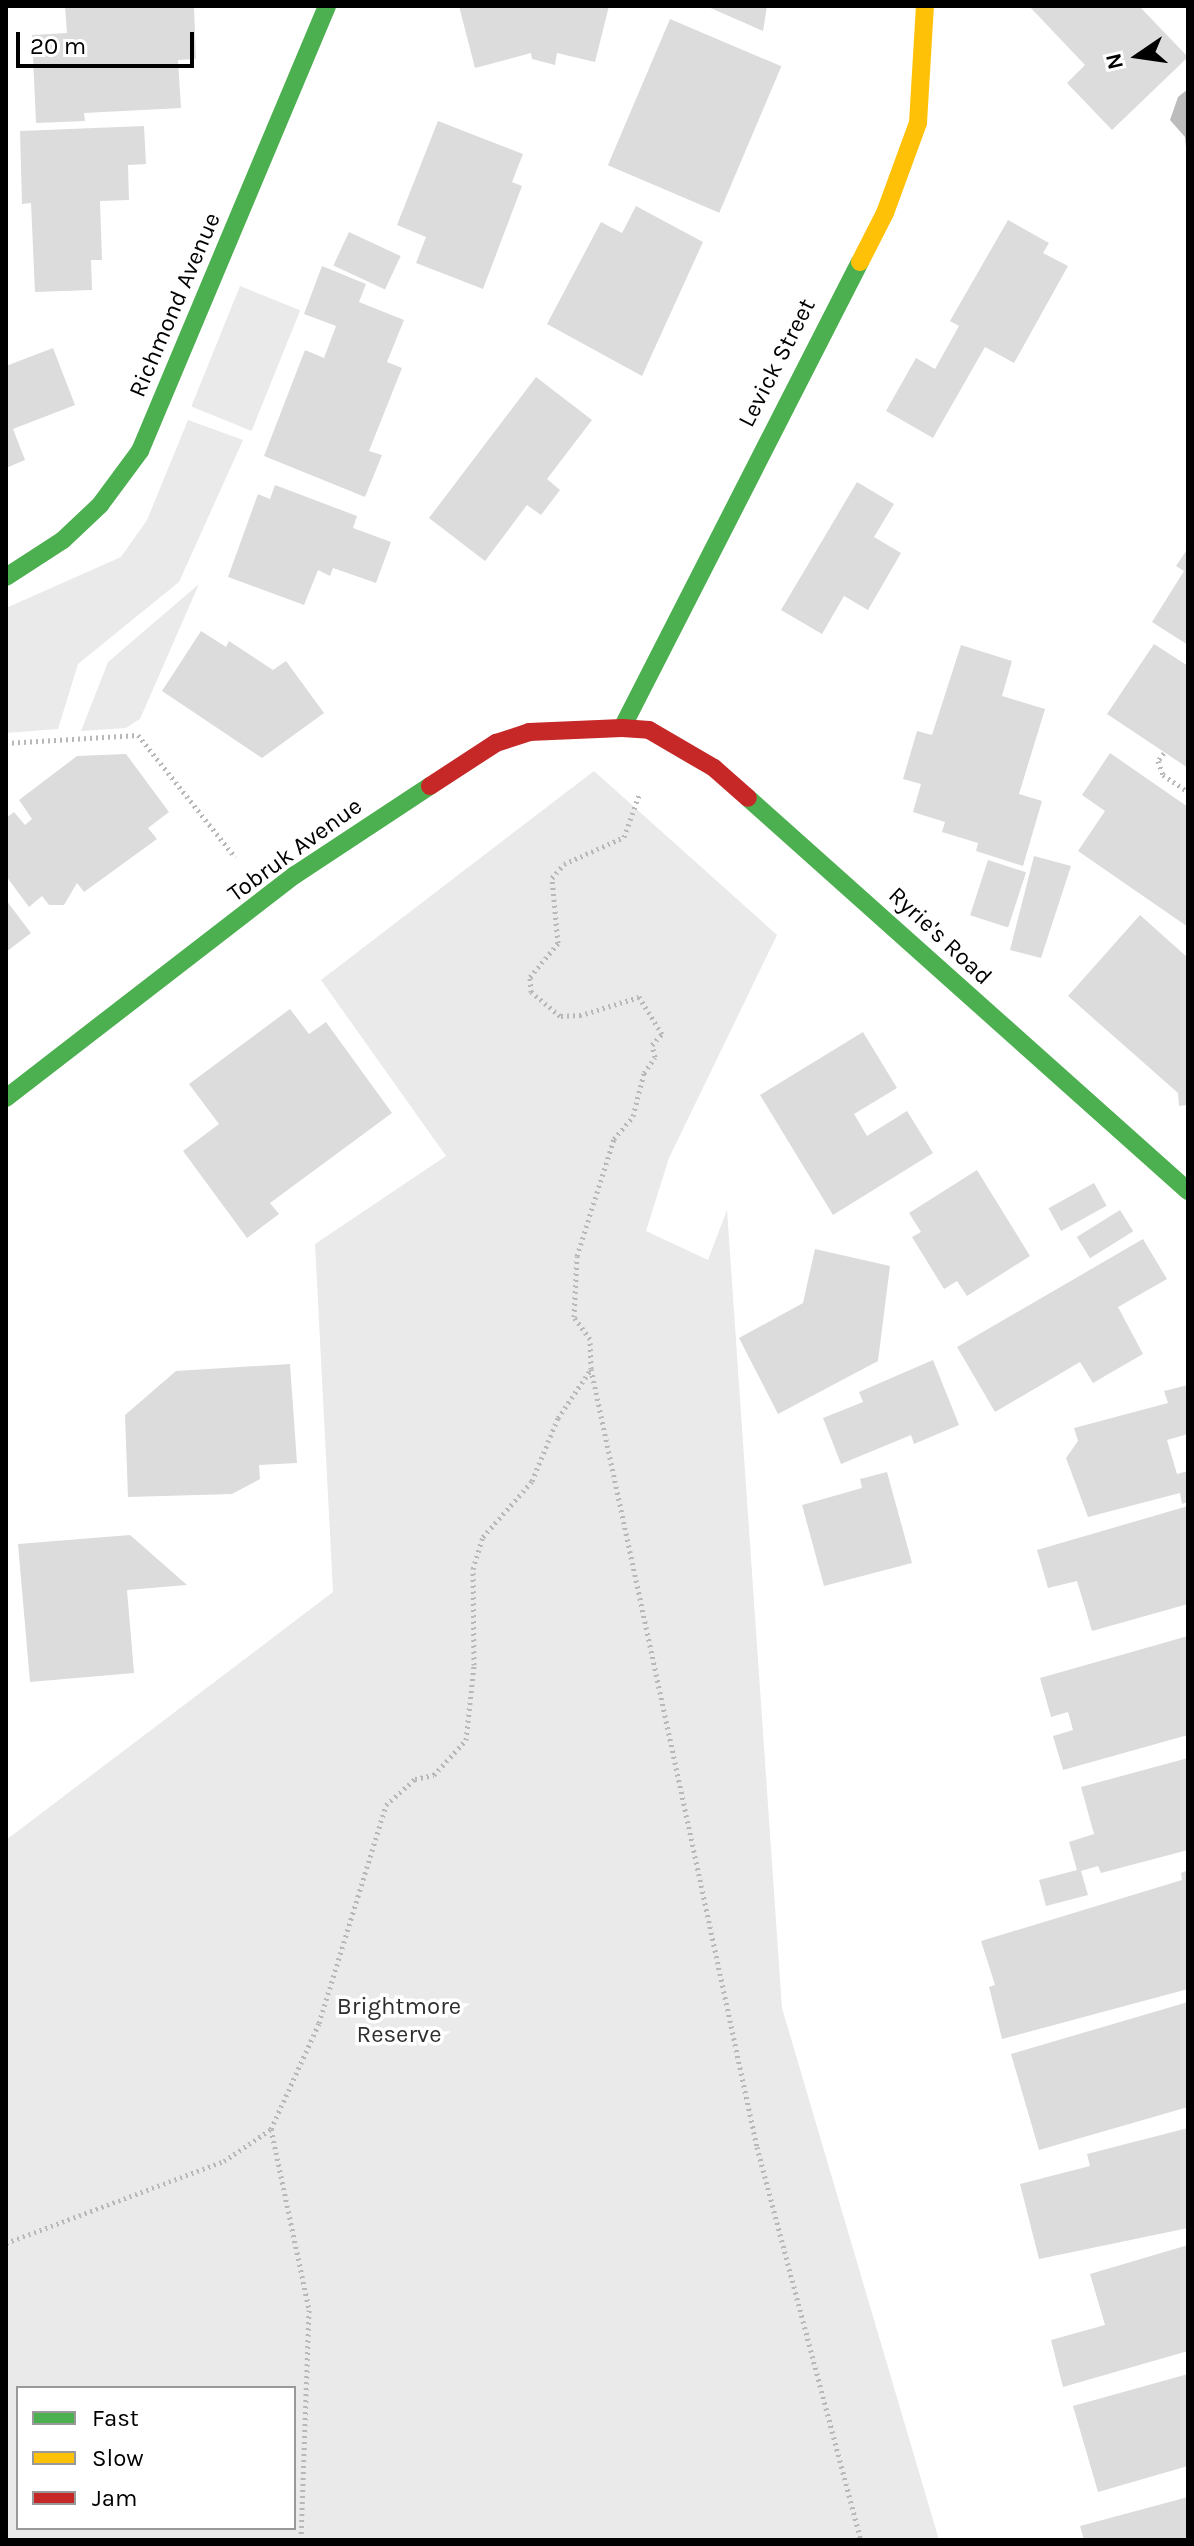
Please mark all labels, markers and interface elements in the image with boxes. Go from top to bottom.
scale bar [20,16,198,66]
north arrow [1098,16,1178,96]
text: 20 m [30,32,86,60]
text: N [1100,51,1129,72]
street label: Richmond Avenue [123,208,227,402]
street label: Levick Street [732,294,822,432]
street label: Tobruk Avenue [222,792,368,908]
street label: Ryrie's Road [882,881,998,991]
park label: Brightmore Reserve [337,1993,461,2049]
legend [16,2386,296,2530]
text: Fast [92,2404,139,2432]
text: Slow [92,2444,144,2472]
text: Jam [92,2484,137,2512]

